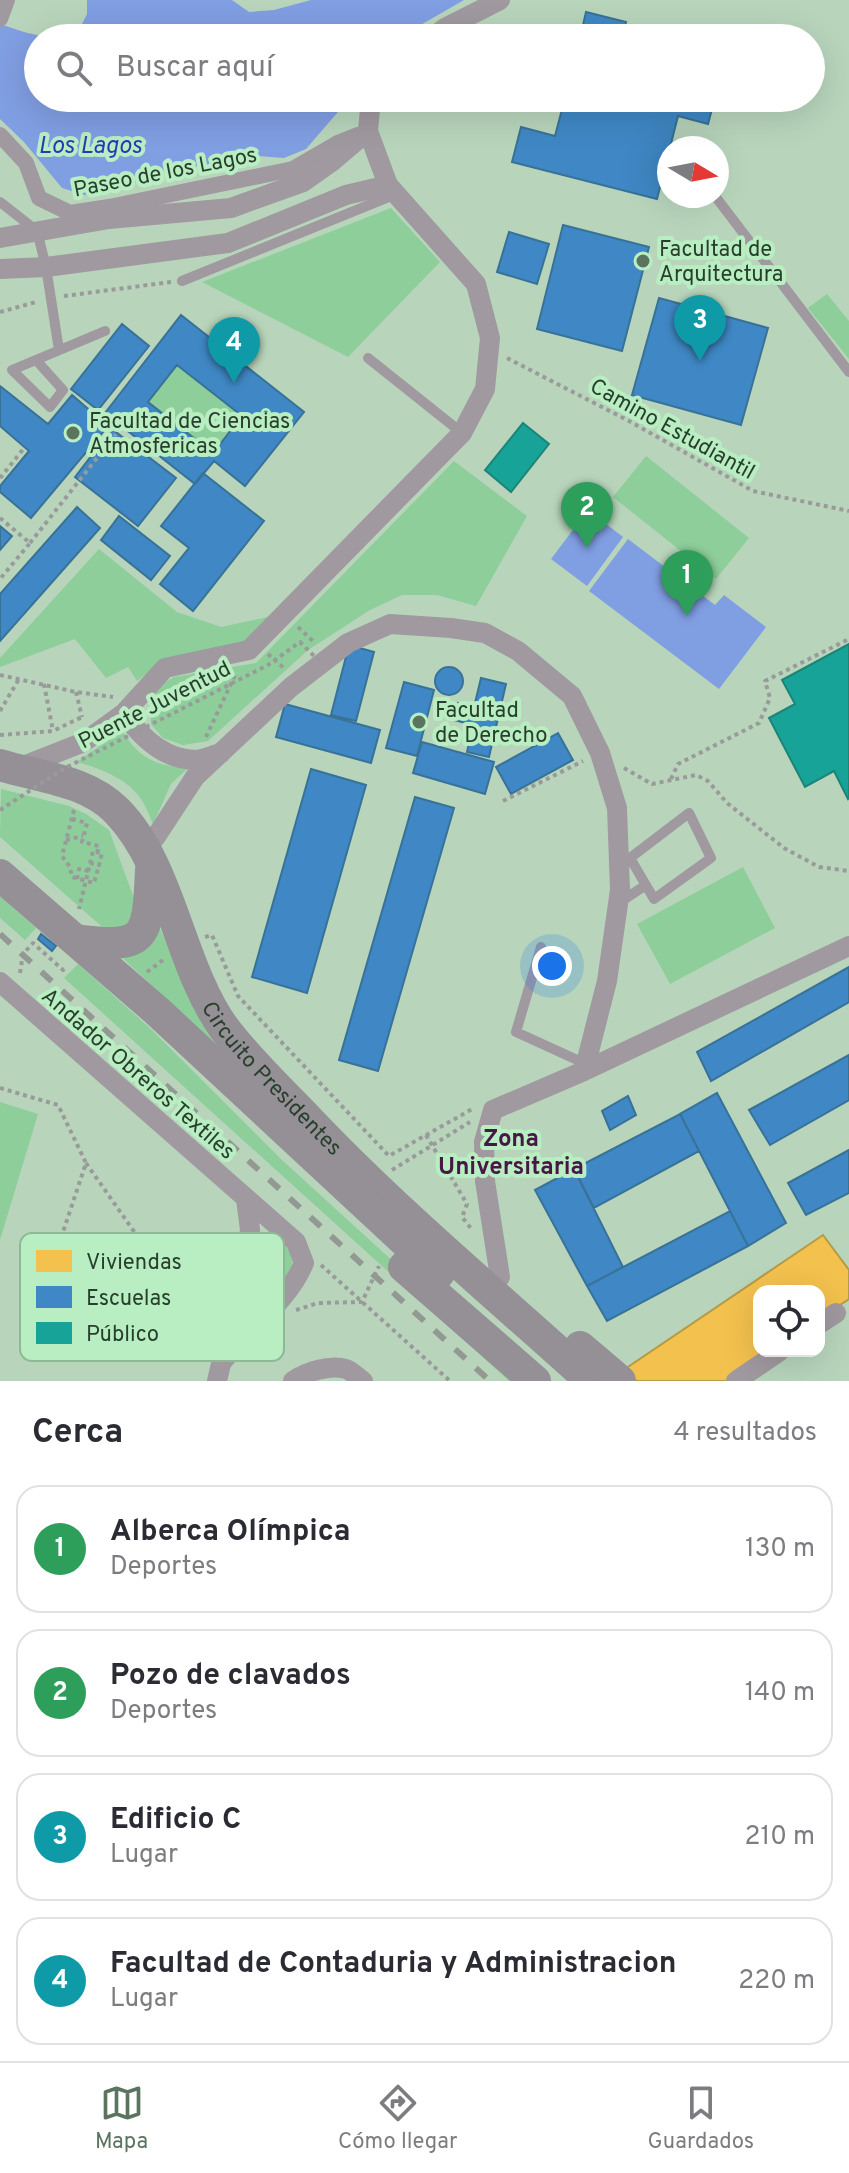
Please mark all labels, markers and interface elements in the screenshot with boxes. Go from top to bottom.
search box [24,24,825,112]
icon: search [52,46,96,90]
text: Buscar aquí [116,50,274,87]
water label: Los Lagos [38,132,143,162]
north arrow [657,136,729,208]
street label: Paseo de los Lagos [71,142,259,204]
place label: Facultad de Arquitectura [659,237,783,289]
marker: Facultad de Arquitectura [634,252,652,270]
pin: 3 [674,295,726,361]
pin: 4 [208,317,260,383]
street label: Camino Estudiantil [585,374,759,487]
place label: Facultad de Ciencias Atmosfericas [89,409,290,461]
marker: Facultad de Ciencias Atmosfericas [64,424,82,442]
pin: 2 [561,482,613,548]
pin: 1 [661,550,713,616]
street label: Puente Juventud [74,656,236,756]
place label: Facultad de Derecho [435,698,547,750]
marker: Facultad de Derecho [410,713,428,731]
your location [532,946,572,986]
street label: Andador Obreros Textiles [35,983,240,1166]
street label: Circuito Presidentes [194,997,347,1162]
district label: Zona Universitaria [438,1125,584,1183]
legend [20,1233,284,1361]
text: Viviendas [86,1250,182,1277]
map controls [753,1285,825,1357]
button: locate [753,1285,825,1357]
text: Escuelas [86,1286,171,1313]
text: Público [86,1322,159,1349]
text: Cerca [32,1412,123,1455]
text: 4 resultados [673,1417,817,1450]
text: Alberca Olímpica [110,1514,351,1551]
text: 1 [55,1533,65,1566]
text: 130 m [745,1533,815,1566]
text: Deportes [110,1551,217,1584]
text: Pozo de clavados [110,1658,351,1695]
text: 2 [52,1677,68,1710]
text: 140 m [745,1677,815,1710]
text: Deportes [110,1695,217,1728]
text: Edificio C [110,1802,241,1839]
text: 3 [52,1821,68,1854]
text: 210 m [745,1821,815,1854]
text: Lugar [110,1839,178,1872]
text: Facultad de Contaduria y Administracion [110,1946,677,1983]
text: 4 [52,1965,68,1998]
text: 220 m [738,1965,815,1998]
text: Lugar [110,1983,178,2016]
tab: Mapa [95,2081,148,2156]
tab: Cómo llegar [338,2081,458,2156]
tab: Guardados [648,2081,754,2156]

